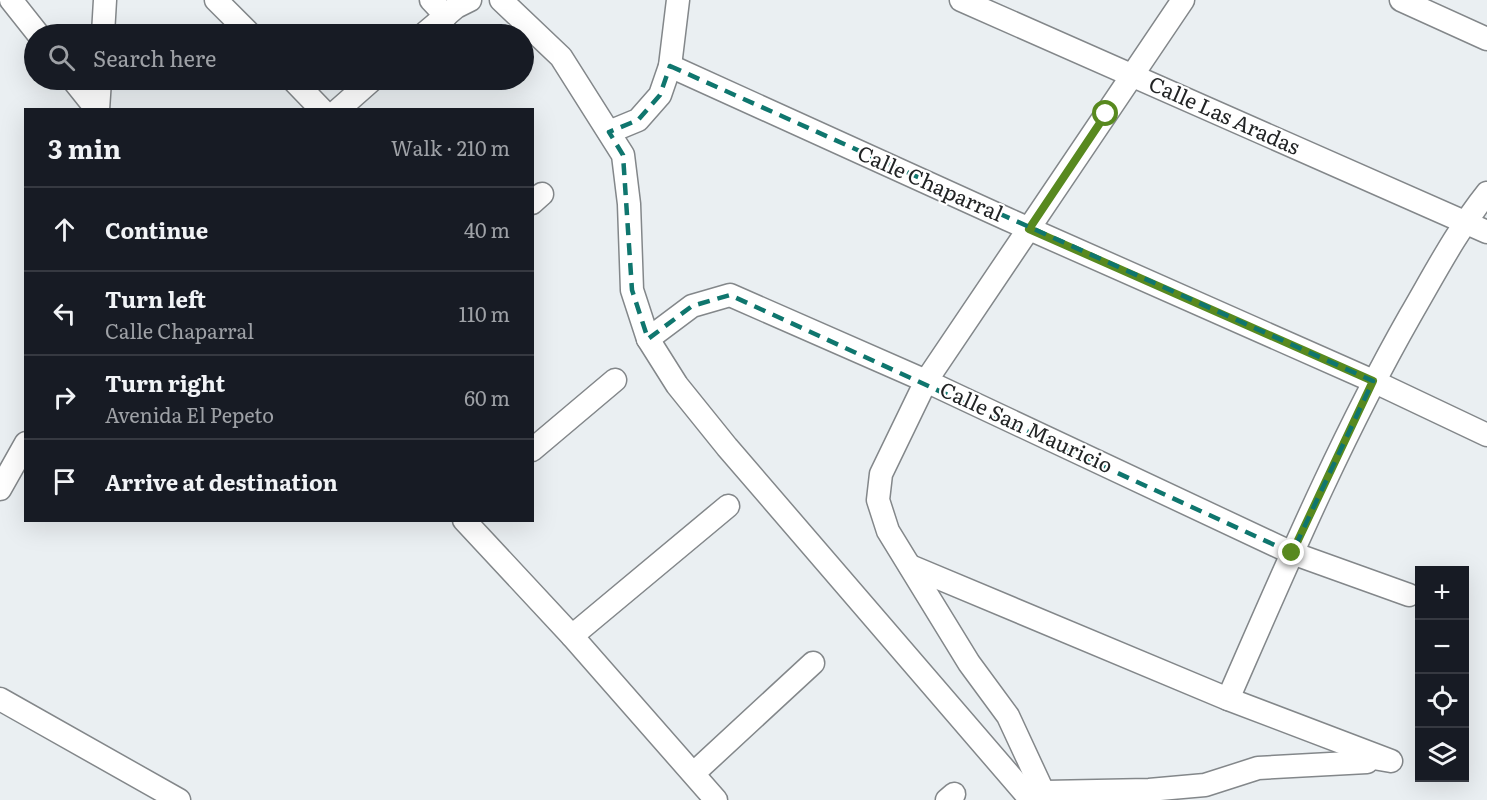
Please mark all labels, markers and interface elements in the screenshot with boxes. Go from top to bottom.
search box [24,24,534,90]
icon: search [45,41,78,74]
text: Search here [93,41,216,74]
street label: Calle Las Aradas [1144,67,1306,161]
route start [1092,100,1118,126]
text: 3 min [48,128,121,167]
text: Walk · 210 m [391,132,510,162]
street label: Calle Chaparral [853,136,1009,228]
icon: ahead [48,213,81,246]
text: Continue [105,213,208,246]
text: 40 m [464,214,510,244]
text: Turn left [105,282,206,315]
icon: left [48,297,81,330]
text: 110 m [459,298,510,328]
text: Calle Chaparral [105,315,254,345]
text: Turn right [105,366,225,399]
street label: Calle San Mauricio [935,372,1119,479]
icon: right [48,381,81,414]
text: 60 m [464,382,510,412]
text: Avenida El Pepeto [105,399,274,429]
icon: arrive [48,465,81,498]
text: Arrive at destination [105,465,338,498]
route end [1278,539,1304,565]
map controls [1415,566,1469,782]
button: + [1415,566,1469,620]
button: − [1415,620,1469,674]
button: locate [1415,674,1469,728]
button: layers [1415,728,1469,782]

